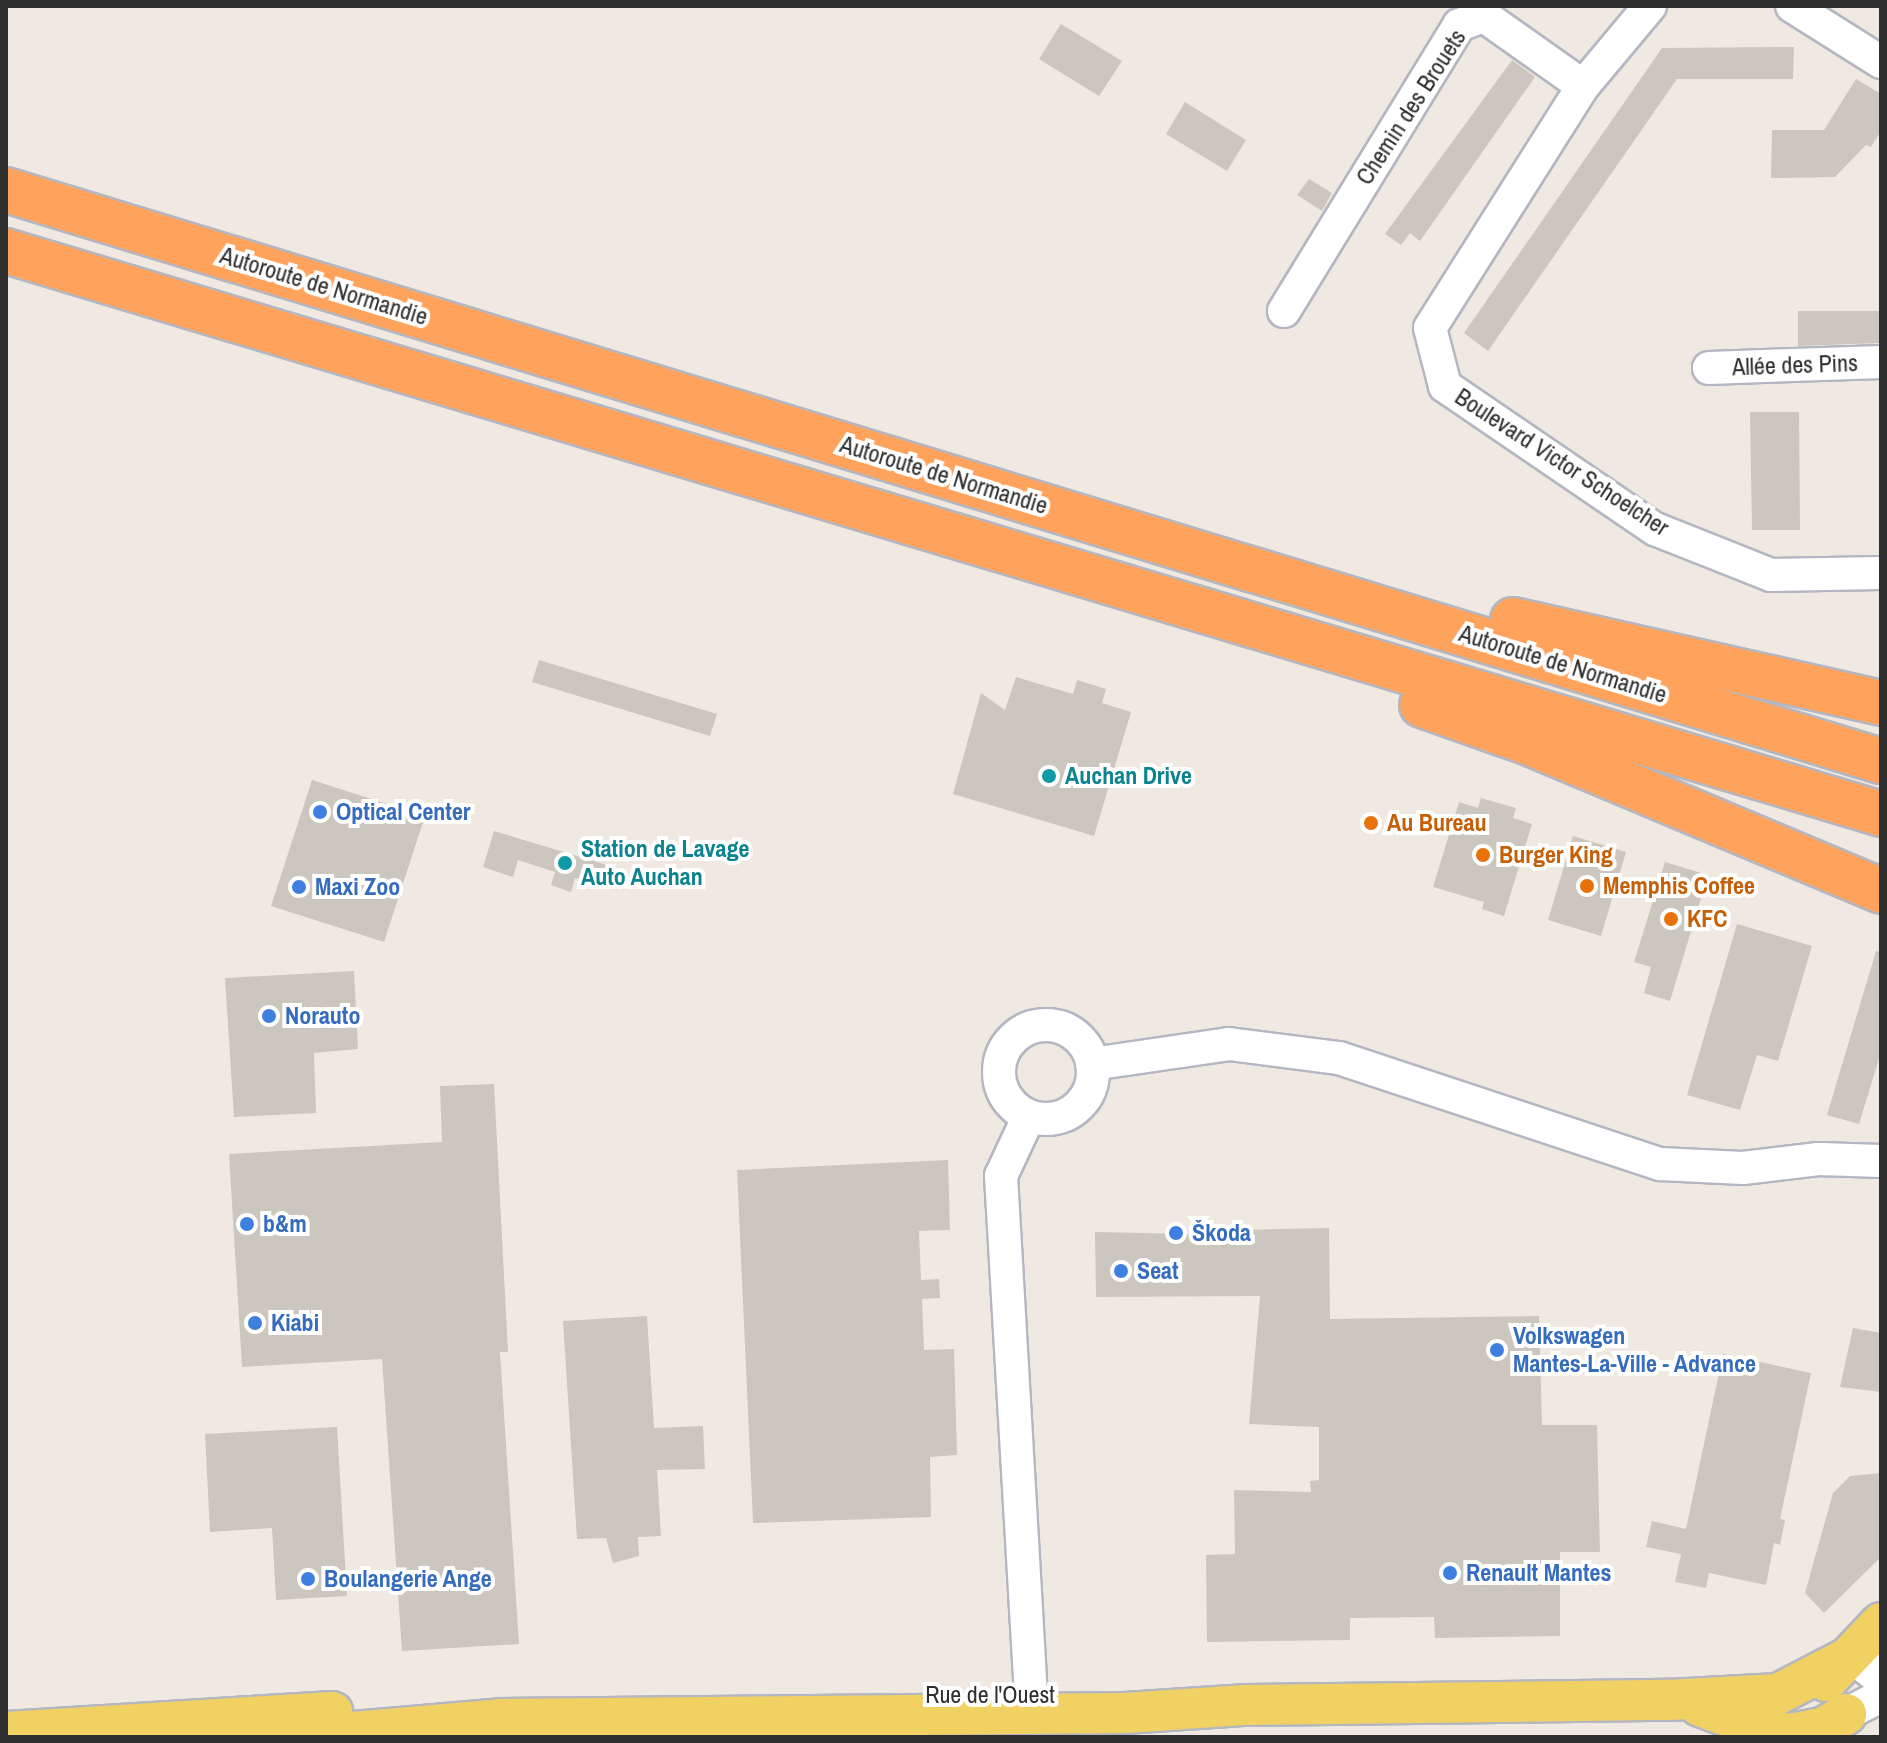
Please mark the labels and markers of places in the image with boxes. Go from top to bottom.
place label: Auchan Drive [1065,762,1192,790]
marker: Auchan Drive [1040,767,1058,785]
place label: Optical Center [336,798,471,826]
marker: Optical Center [311,803,329,821]
place label: Au Bureau [1387,809,1487,837]
marker: Au Bureau [1362,814,1380,832]
place label: Station de Lavage Auto Auchan [581,835,749,891]
place label: Burger King [1499,841,1613,869]
marker: Burger King [1474,846,1492,864]
marker: Station de Lavage Auto Auchan [556,854,574,872]
place label: Memphis Coffee [1603,872,1755,900]
place label: Maxi Zoo [315,873,400,901]
marker: Memphis Coffee [1578,877,1596,895]
marker: Maxi Zoo [290,878,308,896]
place label: KFC [1687,905,1727,933]
marker: KFC [1662,910,1680,928]
place label: Norauto [285,1002,360,1030]
marker: Norauto [260,1007,278,1025]
place label: b&m [263,1210,307,1238]
marker: b&m [238,1215,256,1233]
place label: Škoda [1192,1219,1251,1247]
marker: Škoda [1167,1224,1185,1242]
place label: Seat [1137,1257,1179,1285]
marker: Seat [1112,1262,1130,1280]
place label: Kiabi [271,1309,319,1337]
marker: Kiabi [246,1314,264,1332]
place label: Volkswagen Mantes-La-Ville - Advance [1513,1322,1757,1378]
marker: Volkswagen Mantes-La-Ville - Advance [1488,1341,1506,1359]
place label: Renault Mantes [1466,1559,1611,1587]
marker: Renault Mantes [1441,1564,1459,1582]
place label: Boulangerie Ange [324,1565,492,1593]
marker: Boulangerie Ange [299,1570,317,1588]

